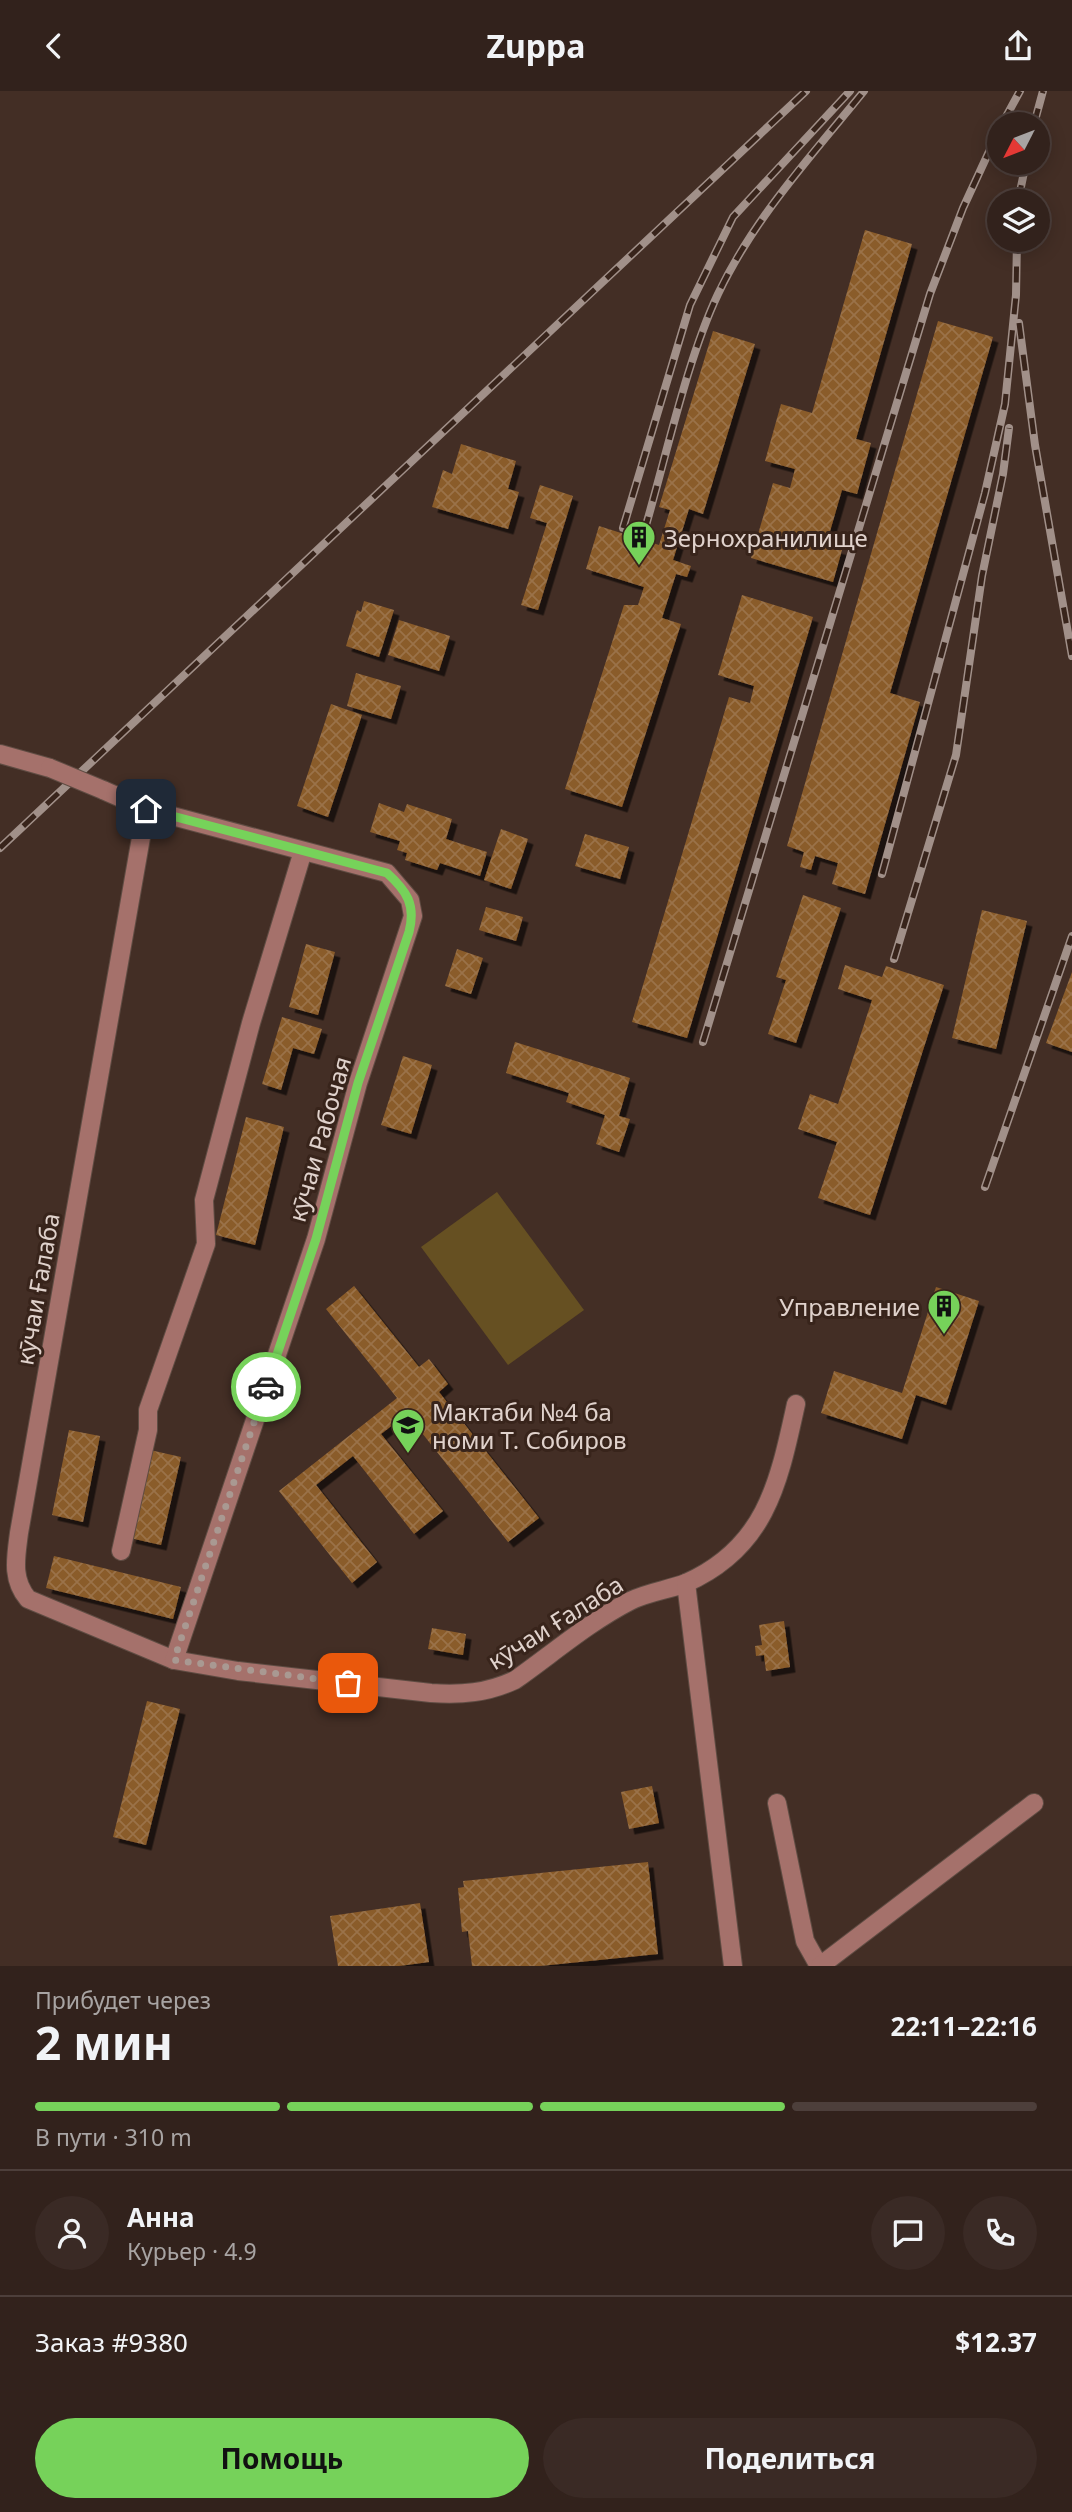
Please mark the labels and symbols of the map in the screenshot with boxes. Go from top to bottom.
north arrow [987,112,1050,175]
building icon: Зернохранилище [620,518,658,567]
place label: Зернохранилище [664,521,868,554]
pin [116,779,176,839]
street label: кӯчаи Рабочая [280,1052,358,1226]
street label: кӯчаи Ғалаба [7,1210,67,1368]
building icon: Управление [925,1287,963,1336]
place label: Управление [779,1290,920,1323]
courier [231,1352,301,1422]
place label: Мактаби №4 ба номи Т. Собиров [432,1395,627,1456]
school or university icon: Мактаби №4 ба номи Т. Собиров [389,1406,427,1455]
street label: кӯчаи Ғалаба [481,1567,629,1677]
pin [318,1653,378,1713]

